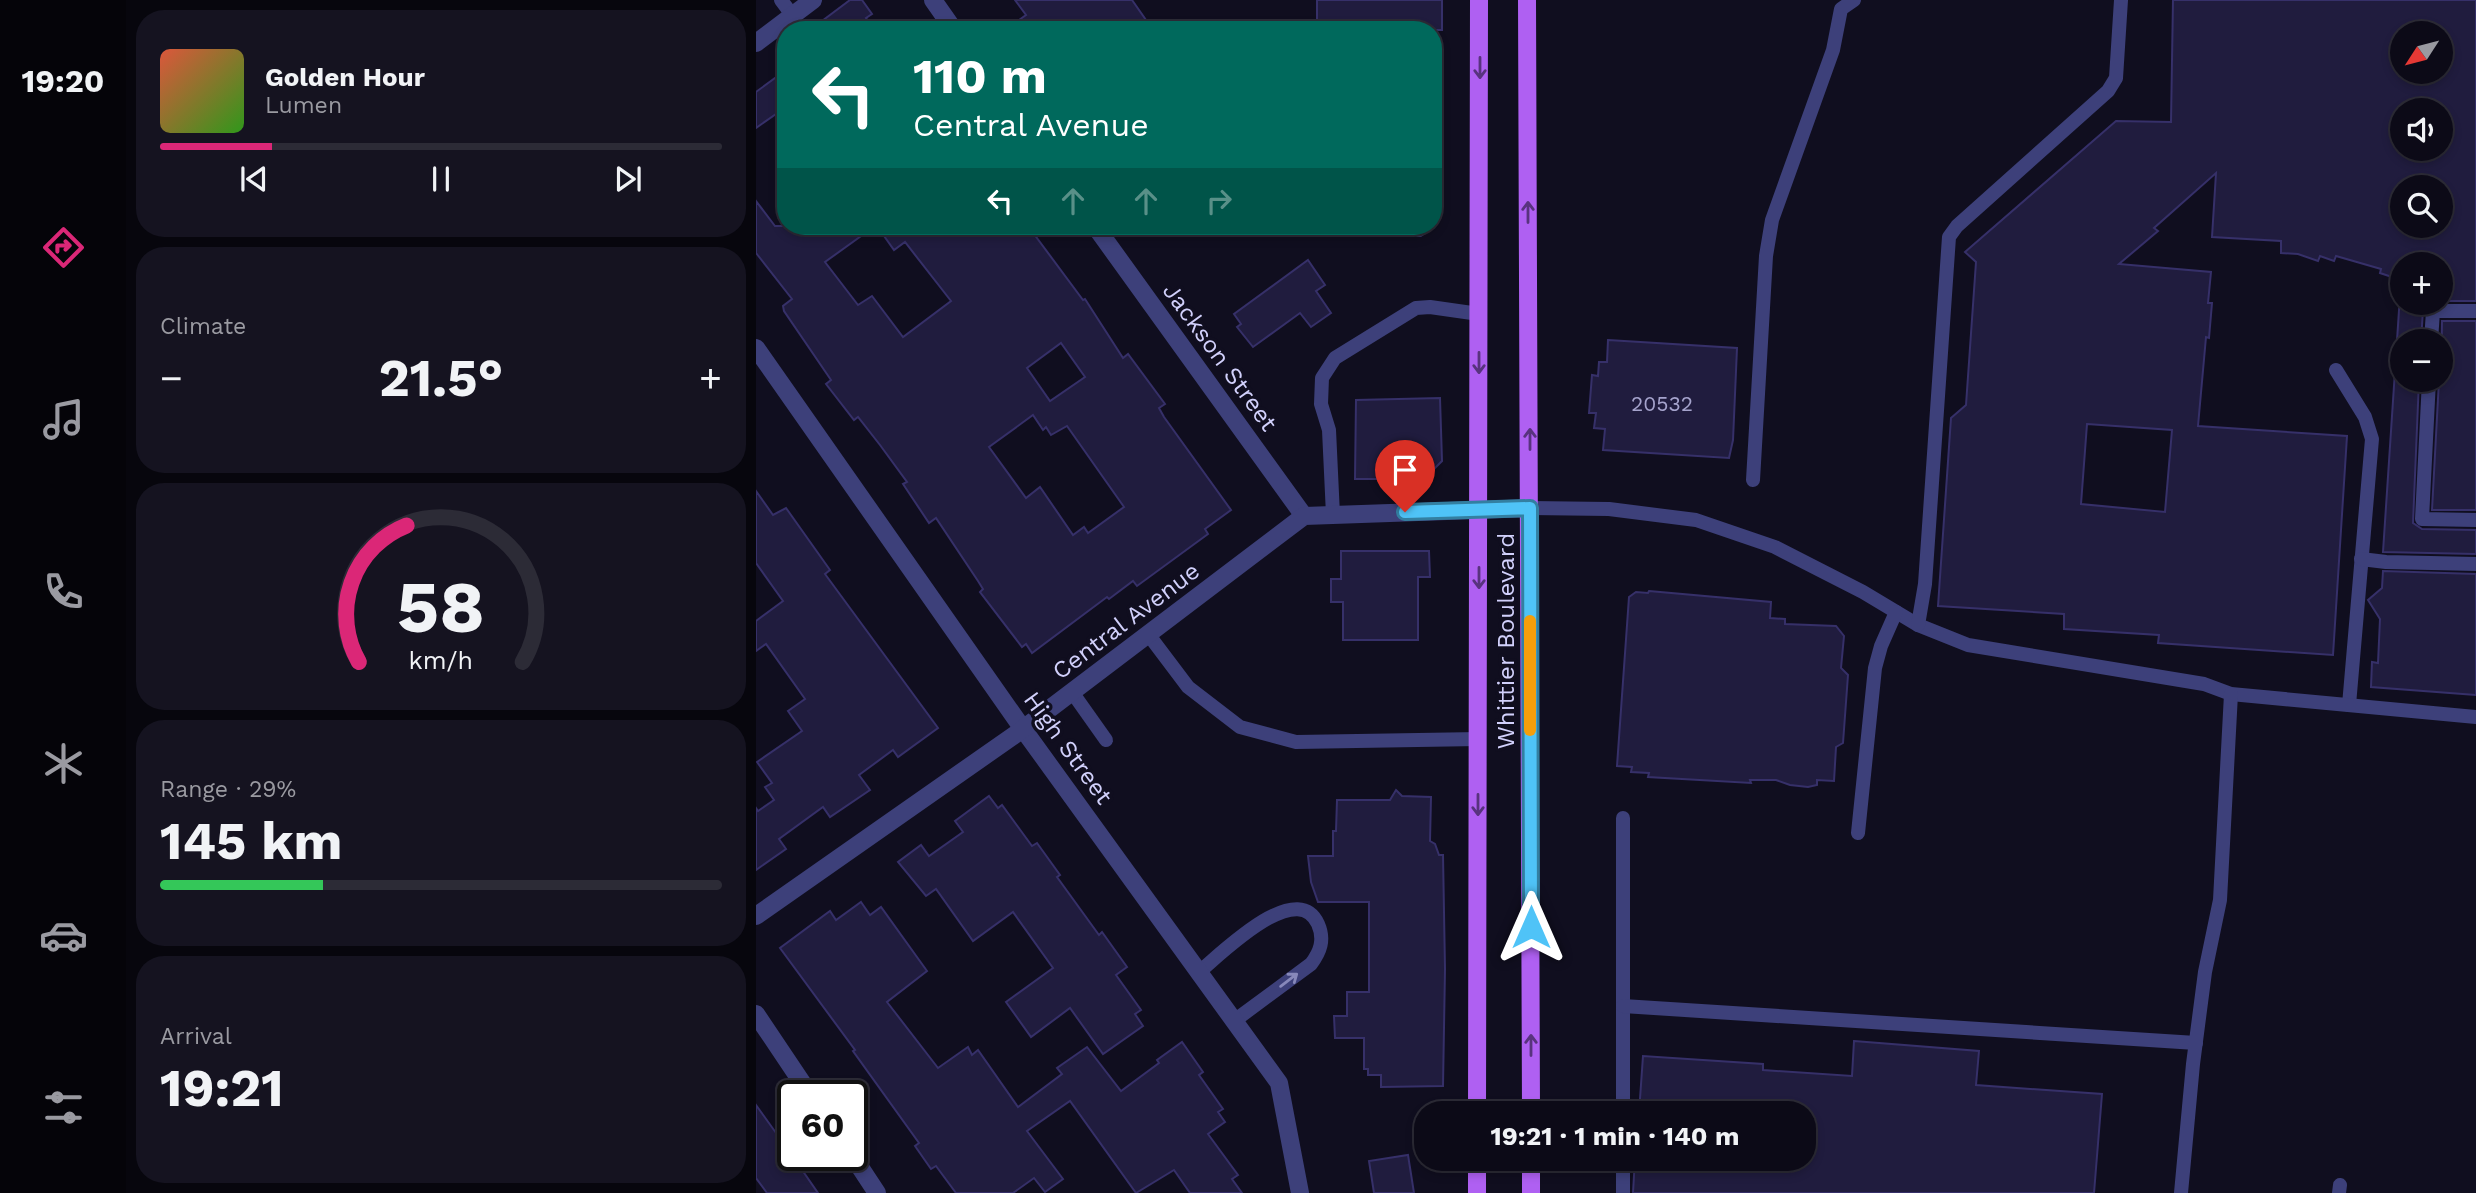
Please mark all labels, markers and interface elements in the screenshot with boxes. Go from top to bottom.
north arrow [2390,21,2454,84]
map controls [2390,21,2453,392]
text: 110 m [913,47,1047,105]
icon: left [798,49,889,140]
one-way arrow [1473,56,1486,79]
text: 19:20 [22,62,104,100]
text: Golden Hour [265,62,425,92]
text: Lumen [265,92,342,119]
button: sound [2390,98,2453,161]
text: Central Avenue [913,106,1149,144]
icon: previous [235,160,273,198]
icon: pause [422,160,460,198]
icon: next [609,160,647,198]
button: search [2390,175,2453,238]
icon: left [981,182,1019,220]
icon: ahead [1054,182,1092,220]
icon: ahead [1127,182,1165,220]
icon: right [1200,182,1238,220]
one-way arrow [1521,201,1535,224]
icon: directions [39,223,88,272]
button: + [2390,252,2453,315]
street label: Jackson Street [1157,278,1283,436]
text: Climate [160,313,246,340]
button: − [2390,329,2453,392]
text: 21.5° [379,348,503,409]
one-way arrow [1472,351,1486,374]
text: − [160,356,183,400]
text: + [699,356,722,400]
house number: 20532 [1631,391,1693,416]
icon: music [39,395,88,444]
one-way arrow [1523,428,1537,451]
pin [1375,440,1435,512]
icon: arrive [1386,451,1424,489]
street label: Whittier Boulevard [1492,533,1520,749]
street label: Central Avenue [1047,557,1205,685]
text: 58 [397,565,485,651]
one-way arrow [1472,566,1486,589]
icon: phone [39,567,88,616]
text: km/h [409,646,473,675]
street label: High Street [1018,686,1118,810]
icon: climate [39,739,88,788]
text: Range · 29% [160,776,296,803]
one-way arrow [1471,793,1485,816]
text: 145 km [160,811,342,872]
position arrow [1494,890,1568,964]
icon: car [39,911,88,960]
one-way arrow [1279,973,1298,988]
text: Arrival [160,1023,232,1050]
one-way arrow [1524,1034,1538,1057]
text: 19:21 [160,1058,284,1119]
speed limit sign: 60 [777,1080,868,1171]
icon: filters [39,1083,88,1132]
text: 19:21 · 1 min · 140 m [1491,1121,1739,1151]

